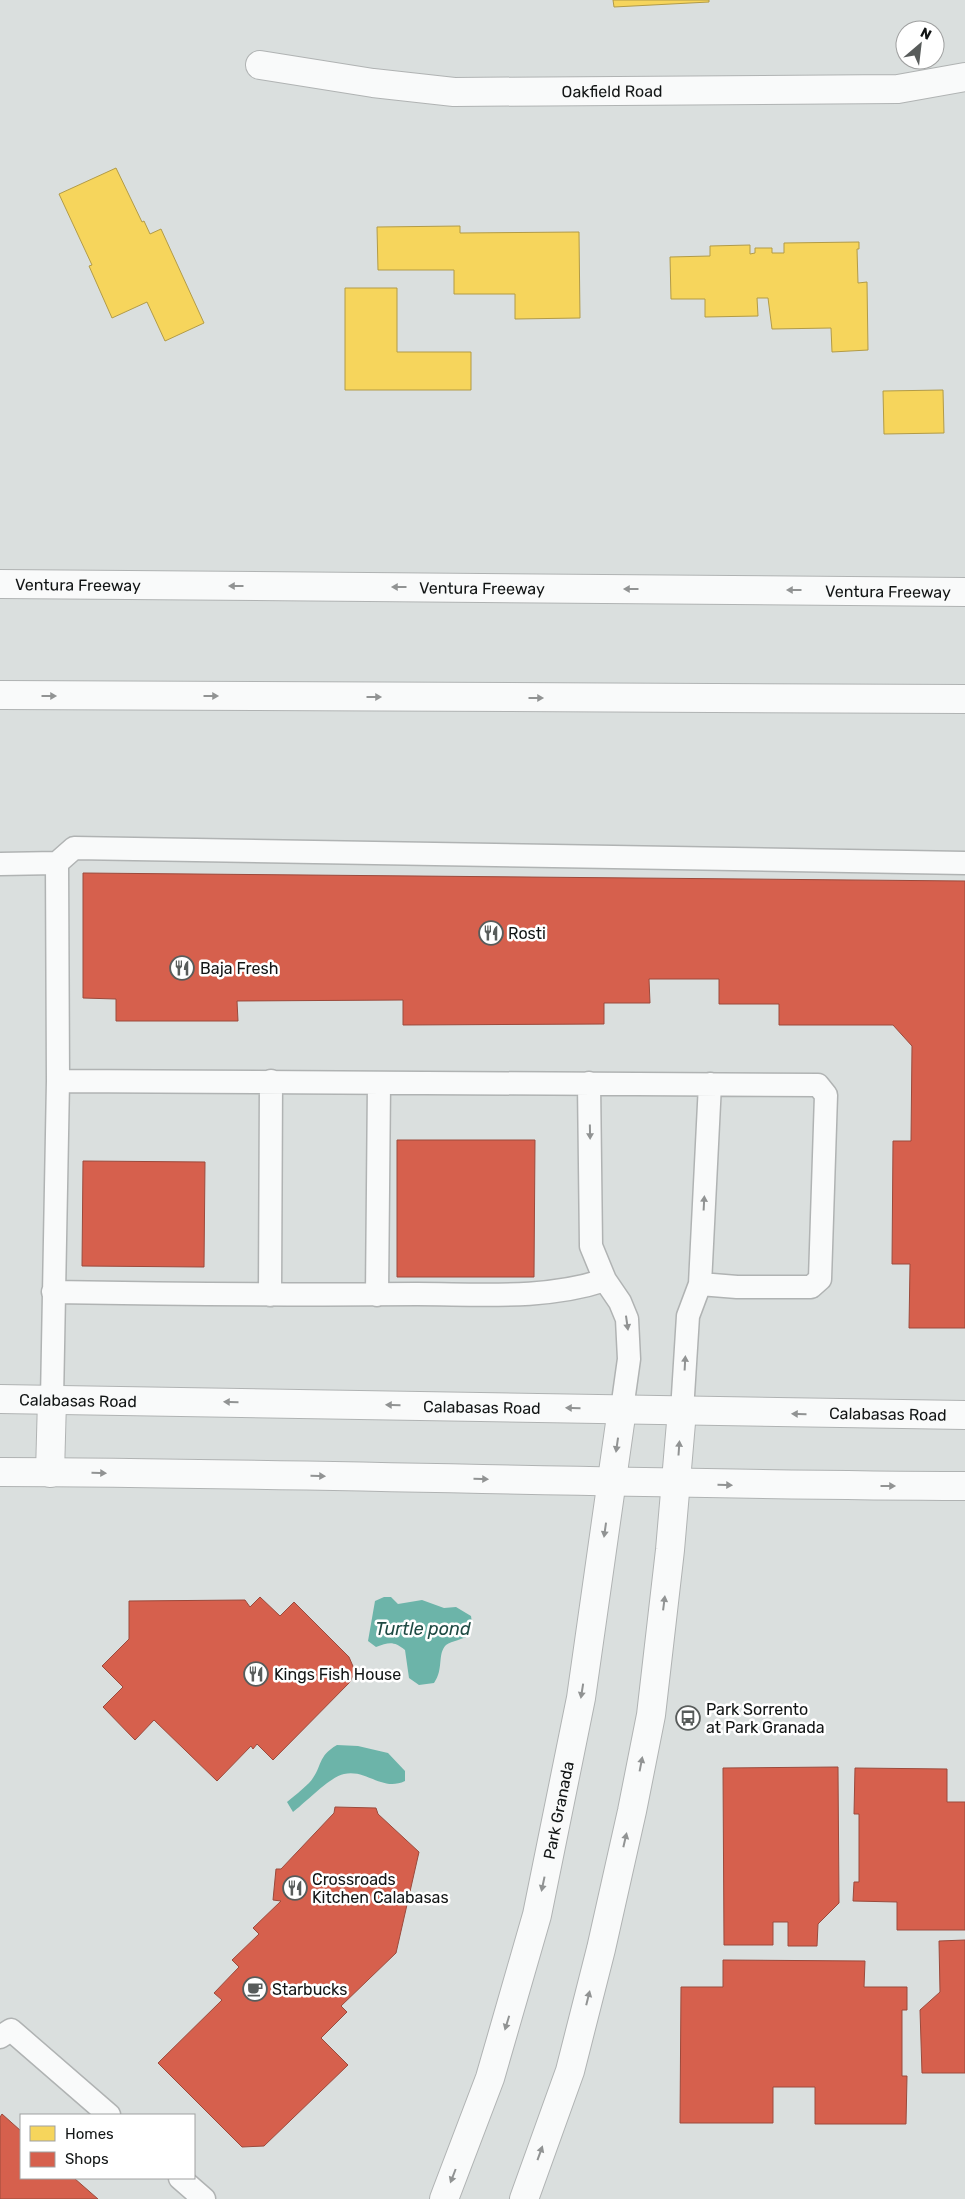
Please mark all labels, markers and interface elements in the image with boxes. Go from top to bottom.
north arrow [895,20,945,70]
text: N [917,24,934,44]
street label: Oakfield Road [562,81,663,101]
street label: Ventura Freeway [15,575,141,595]
street label: Ventura Freeway [419,578,545,598]
street label: Ventura Freeway [825,581,951,601]
one-way arrow [228,582,244,590]
one-way arrow [391,583,407,591]
one-way arrow [623,585,639,593]
one-way arrow [786,586,802,594]
one-way arrow [41,692,57,700]
one-way arrow [203,692,219,700]
one-way arrow [366,693,382,701]
one-way arrow [528,694,544,702]
restaurant icon: Rosti [478,920,504,946]
place label: Rosti [508,924,546,943]
restaurant icon: Baja Fresh [169,955,195,981]
place label: Baja Fresh [200,959,278,978]
one-way arrow [586,1124,594,1140]
one-way arrow [700,1194,708,1210]
one-way arrow [623,1315,631,1331]
one-way arrow [682,1354,690,1370]
street label: Calabasas Road [19,1390,137,1411]
street label: Calabasas Road [423,1397,541,1417]
one-way arrow [222,1398,238,1406]
one-way arrow [385,1401,401,1409]
street label: Calabasas Road [829,1403,947,1424]
one-way arrow [565,1404,581,1412]
one-way arrow [791,1409,807,1417]
one-way arrow [613,1438,621,1454]
one-way arrow [676,1440,684,1456]
one-way arrow [91,1469,107,1477]
one-way arrow [311,1473,327,1481]
one-way arrow [473,1475,489,1483]
one-way arrow [718,1482,734,1490]
one-way arrow [880,1482,896,1490]
one-way arrow [601,1522,609,1538]
one-way arrow [660,1594,668,1610]
water label: Turtle pond [375,1618,471,1640]
restaurant icon: Kings Fish House [243,1661,269,1687]
place label: Kings Fish House [274,1665,401,1684]
one-way arrow [578,1683,586,1699]
place label: Park Sorrento at Park Granada [706,1700,825,1737]
bus stop icon: Park Sorrento at Park Granada [675,1705,701,1731]
one-way arrow [638,1755,646,1771]
street label: Park Granada [539,1759,577,1861]
one-way arrow [621,1832,629,1847]
place label: Crossroads Kitchen Calabasas [312,1870,449,1907]
restaurant icon: Crossroads Kitchen Calabasas [282,1875,308,1901]
one-way arrow [539,1877,547,1892]
cafe icon: Starbucks [242,1976,268,2002]
place label: Starbucks [272,1980,347,1999]
one-way arrow [584,1990,592,2006]
one-way arrow [502,2015,510,2030]
legend [20,2114,195,2179]
text: Homes [65,2125,114,2143]
one-way arrow [536,2145,544,2160]
text: Shops [65,2150,109,2168]
one-way arrow [449,2169,457,2184]

